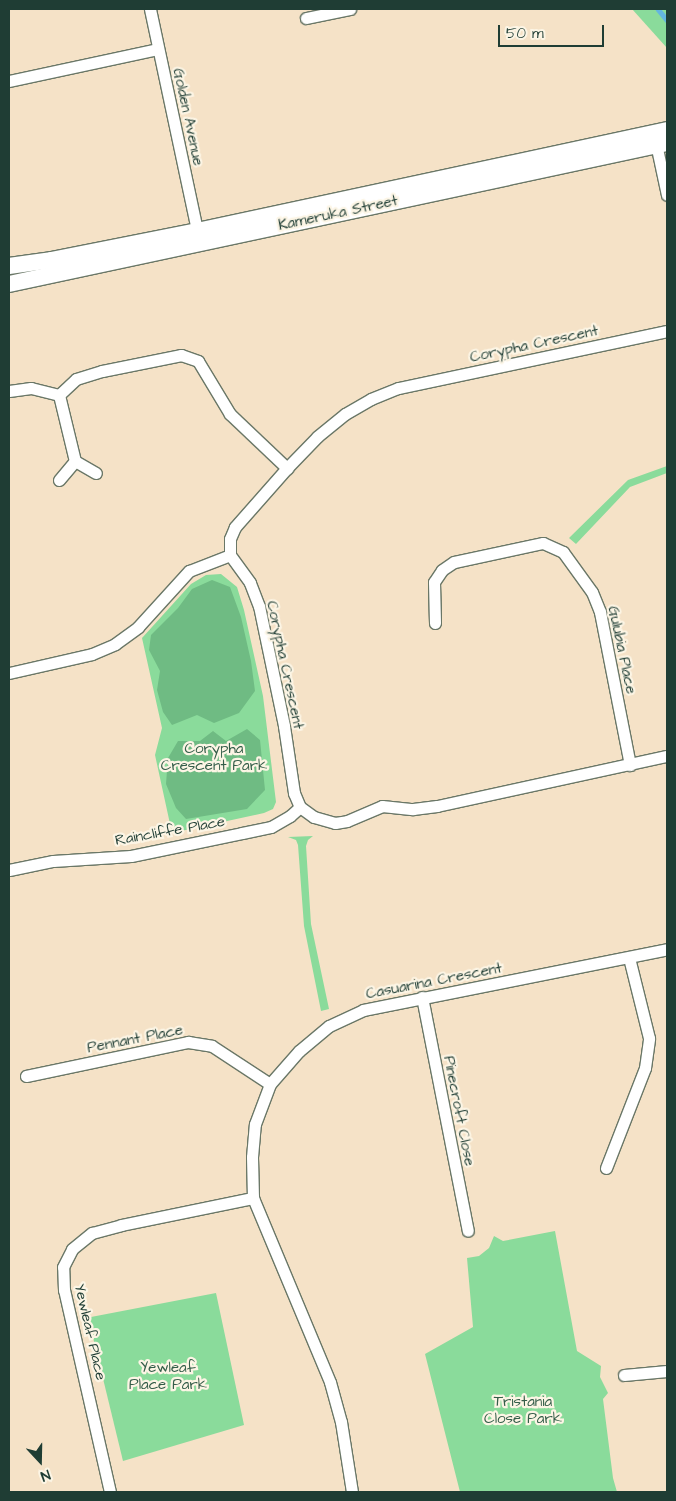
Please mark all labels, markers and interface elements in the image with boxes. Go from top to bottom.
scale bar [501,15,607,47]
text: 50 m [506,23,544,44]
street label: Golden Avenue [169,67,207,167]
street label: Kameruka Street [277,192,399,234]
street label: Corypha Crescent [468,322,600,366]
street label: Corypha Crescent [263,599,307,731]
street label: Gulubia Place [604,604,640,696]
park label: Corypha Crescent Park [161,739,267,774]
street label: Raincliffe Place [114,812,226,850]
street label: Casuarina Crescent [364,959,504,1003]
street label: Pennant Place [86,1021,184,1057]
street label: Pinecroft Close [440,1054,478,1168]
street label: Yewleaf Place [70,1282,110,1382]
park label: Yewleaf Place Park [129,1358,207,1393]
park label: Tristania Close Park [484,1392,562,1427]
north arrow [15,1436,65,1486]
text: N [38,1464,53,1486]

